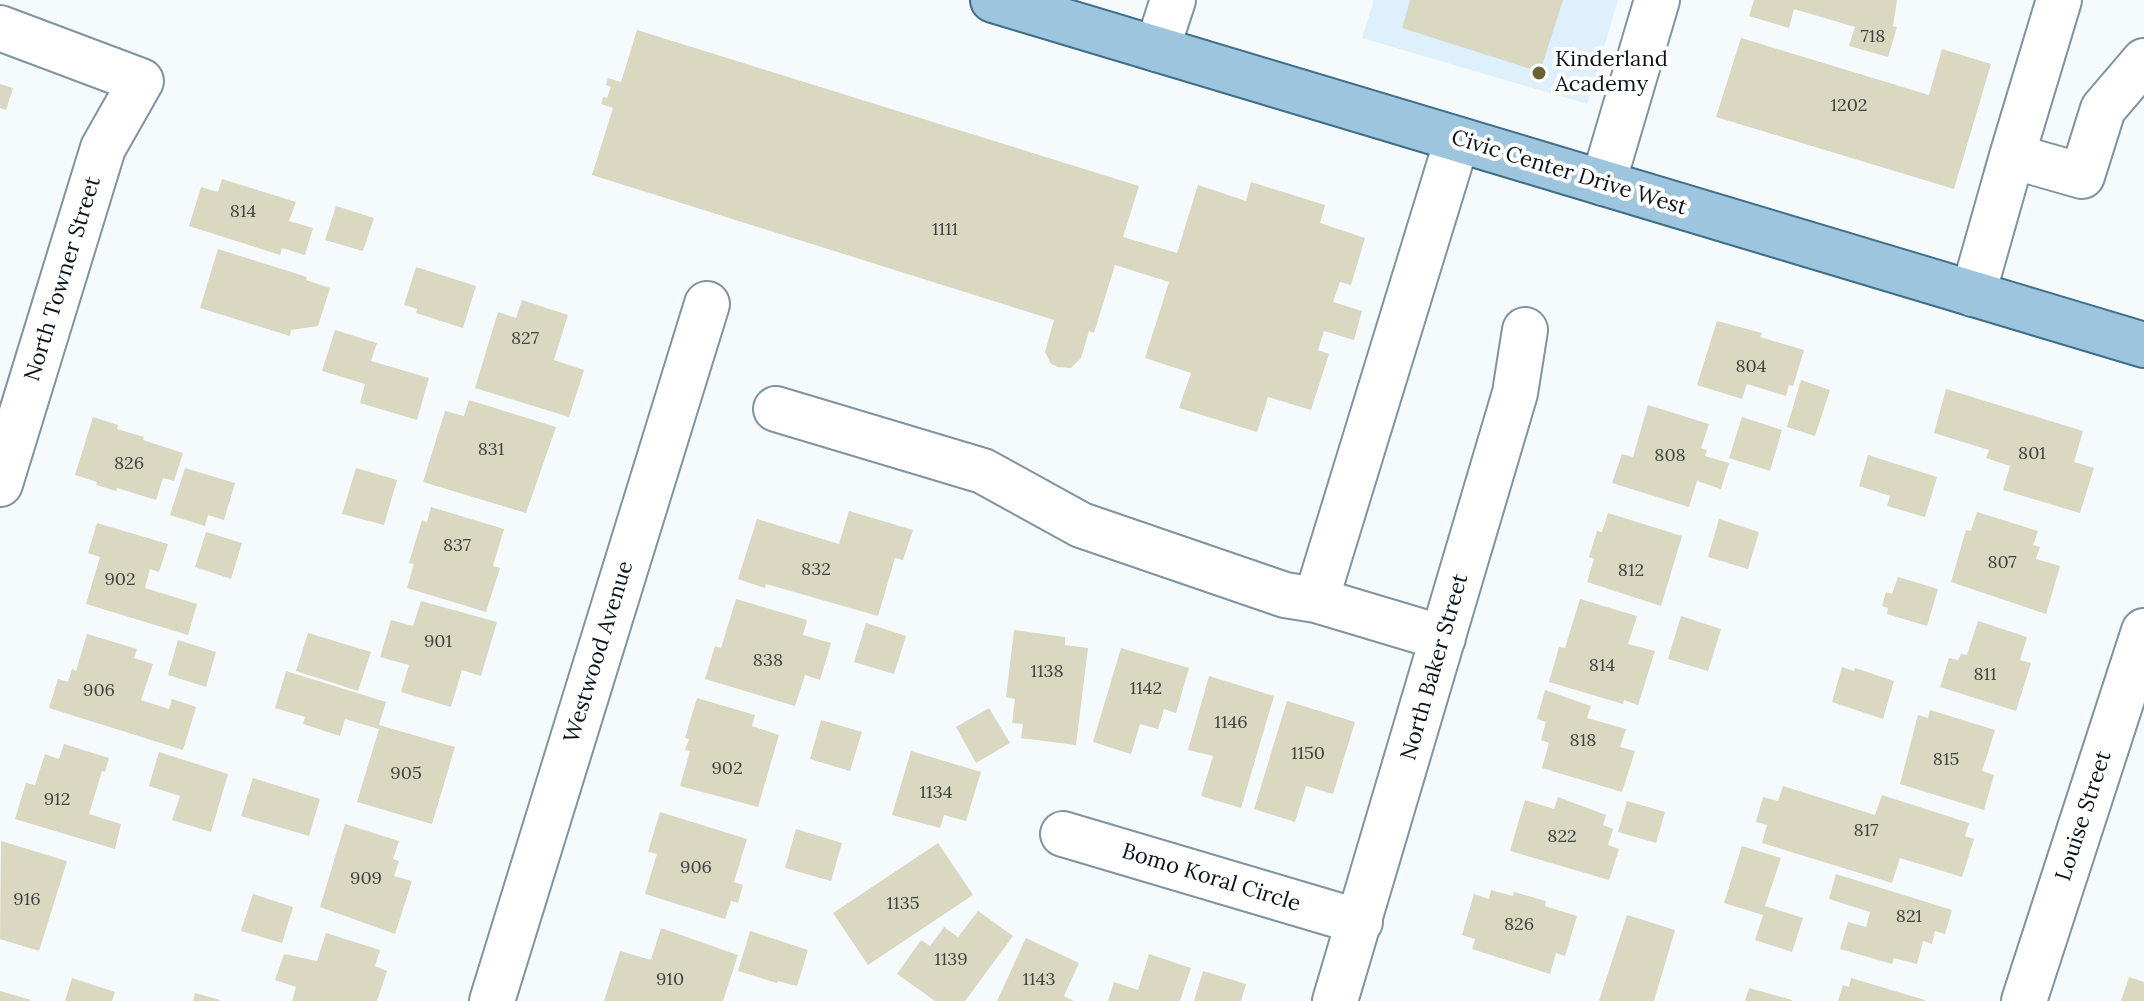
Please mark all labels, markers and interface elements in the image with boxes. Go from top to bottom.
house number: 718 [1861,26,1885,48]
place label: Kinderland Academy [1555,47,1668,98]
marker: Kinderland Academy [1530,64,1548,82]
house number: 1202 [1831,95,1867,117]
street label: Civic Center Drive West [1448,125,1690,221]
street label: North Towner Street [19,173,107,385]
house number: 814 [230,201,256,223]
house number: 1111 [932,219,958,241]
house number: 827 [511,328,539,350]
house number: 804 [1735,356,1767,378]
house number: 831 [478,439,504,461]
house number: 801 [2018,443,2046,465]
house number: 808 [1654,445,1686,467]
house number: 826 [114,453,144,475]
house number: 837 [443,535,471,557]
house number: 807 [1987,552,2017,574]
street label: Westwood Avenue [559,558,639,746]
house number: 832 [801,559,831,581]
house number: 812 [1618,560,1644,582]
house number: 902 [104,569,136,591]
street label: North Baker Street [1396,571,1474,763]
house number: 901 [424,631,452,653]
house number: 838 [753,650,783,672]
house number: 814 [1589,655,1615,677]
house number: 1138 [1030,661,1064,683]
house number: 811 [1973,664,1997,686]
house number: 1142 [1130,678,1162,700]
house number: 906 [83,680,115,702]
house number: 1146 [1214,712,1248,734]
house number: 818 [1570,730,1596,752]
house number: 1150 [1291,743,1325,765]
street label: Louise Street [2051,748,2117,884]
house number: 815 [1933,749,1959,771]
house number: 902 [711,758,743,780]
house number: 905 [390,763,422,785]
house number: 1134 [920,782,952,804]
house number: 912 [44,789,70,811]
house number: 817 [1854,820,1878,842]
house number: 822 [1547,826,1577,848]
street label: Bomo Koral Circle [1118,838,1304,918]
house number: 906 [680,857,712,879]
house number: 909 [350,868,382,890]
house number: 916 [13,889,41,911]
house number: 1135 [887,893,919,915]
house number: 821 [1896,906,1922,928]
house number: 826 [1504,914,1534,936]
house number: 1139 [934,949,968,971]
house number: 910 [656,969,684,991]
house number: 1143 [1023,969,1055,991]

